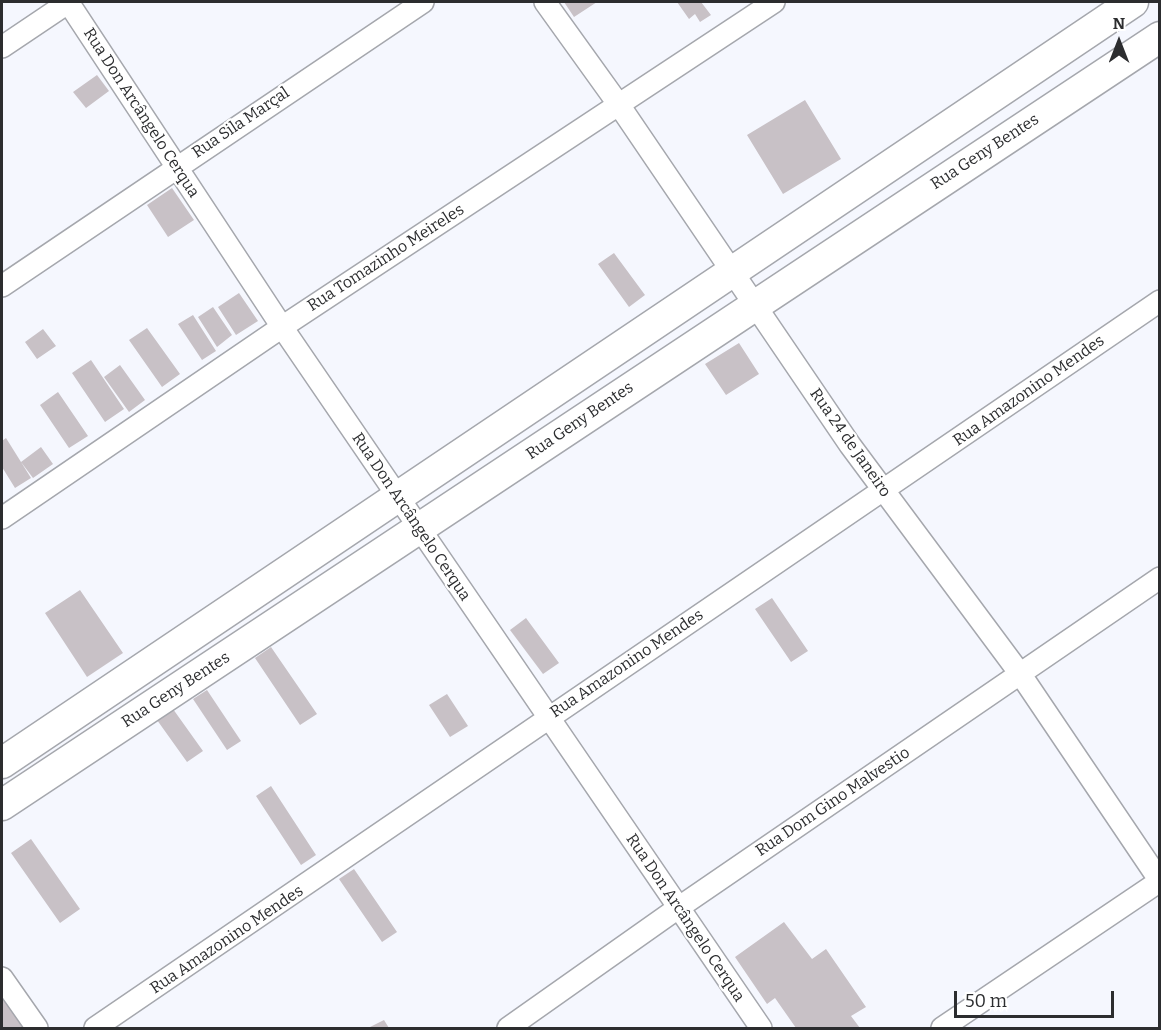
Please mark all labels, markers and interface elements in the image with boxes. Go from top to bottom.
north arrow [1089,12,1149,72]
text: N [1113,14,1125,33]
street label: Rua Don Arcângelo Cerqua [79,25,203,201]
street label: Rua Sila Marçal [189,83,293,163]
street label: Rua Geny Bentes [927,110,1043,194]
street label: Rua Tomazinho Meireles [304,200,468,316]
street label: Rua Amazonino Mendes [950,331,1108,451]
street label: Rua Geny Bentes [523,378,637,464]
street label: Rua 24 de Janeiro [805,385,895,501]
street label: Rua Don Arcângelo Cerqua [348,429,474,605]
street label: Rua Amazonino Mendes [547,606,707,722]
street label: Rua Geny Bentes [118,648,234,732]
street label: Rua Dom Gino Malvestio [752,743,914,861]
street label: Rua Don Arcângelo Cerqua [622,830,748,1006]
street label: Rua Amazonino Mendes [147,882,307,998]
scale bar [957,979,1118,1017]
text: 50 m [965,990,1007,1012]

